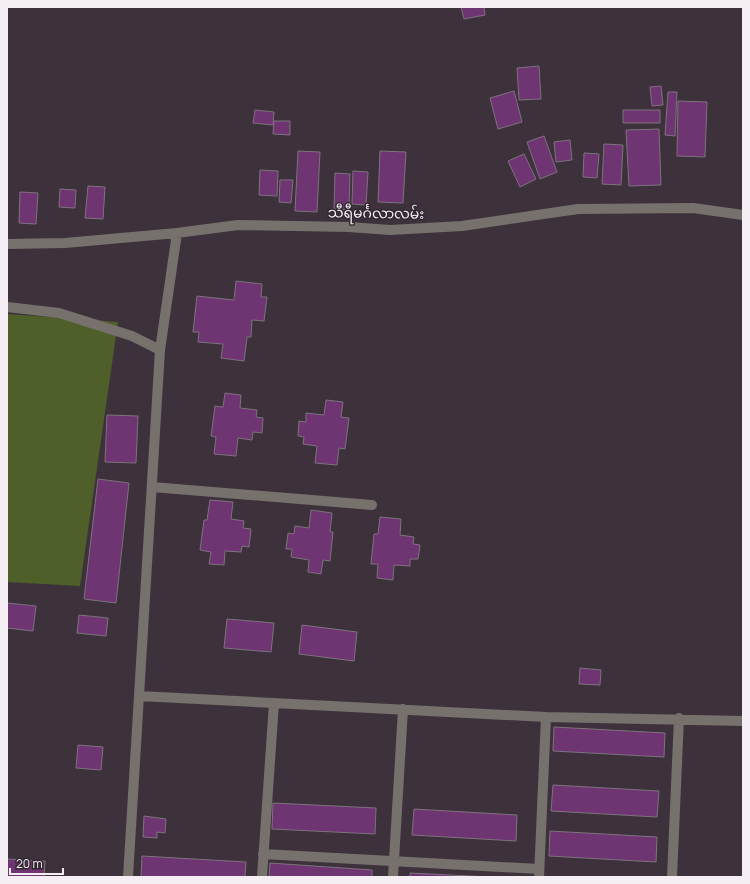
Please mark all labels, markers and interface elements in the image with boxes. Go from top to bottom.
street label: သီရီမင်္ဂလာလမ်း [328,202,424,226]
scale bar [10,850,63,876]
text: 20 m [16,855,43,872]

